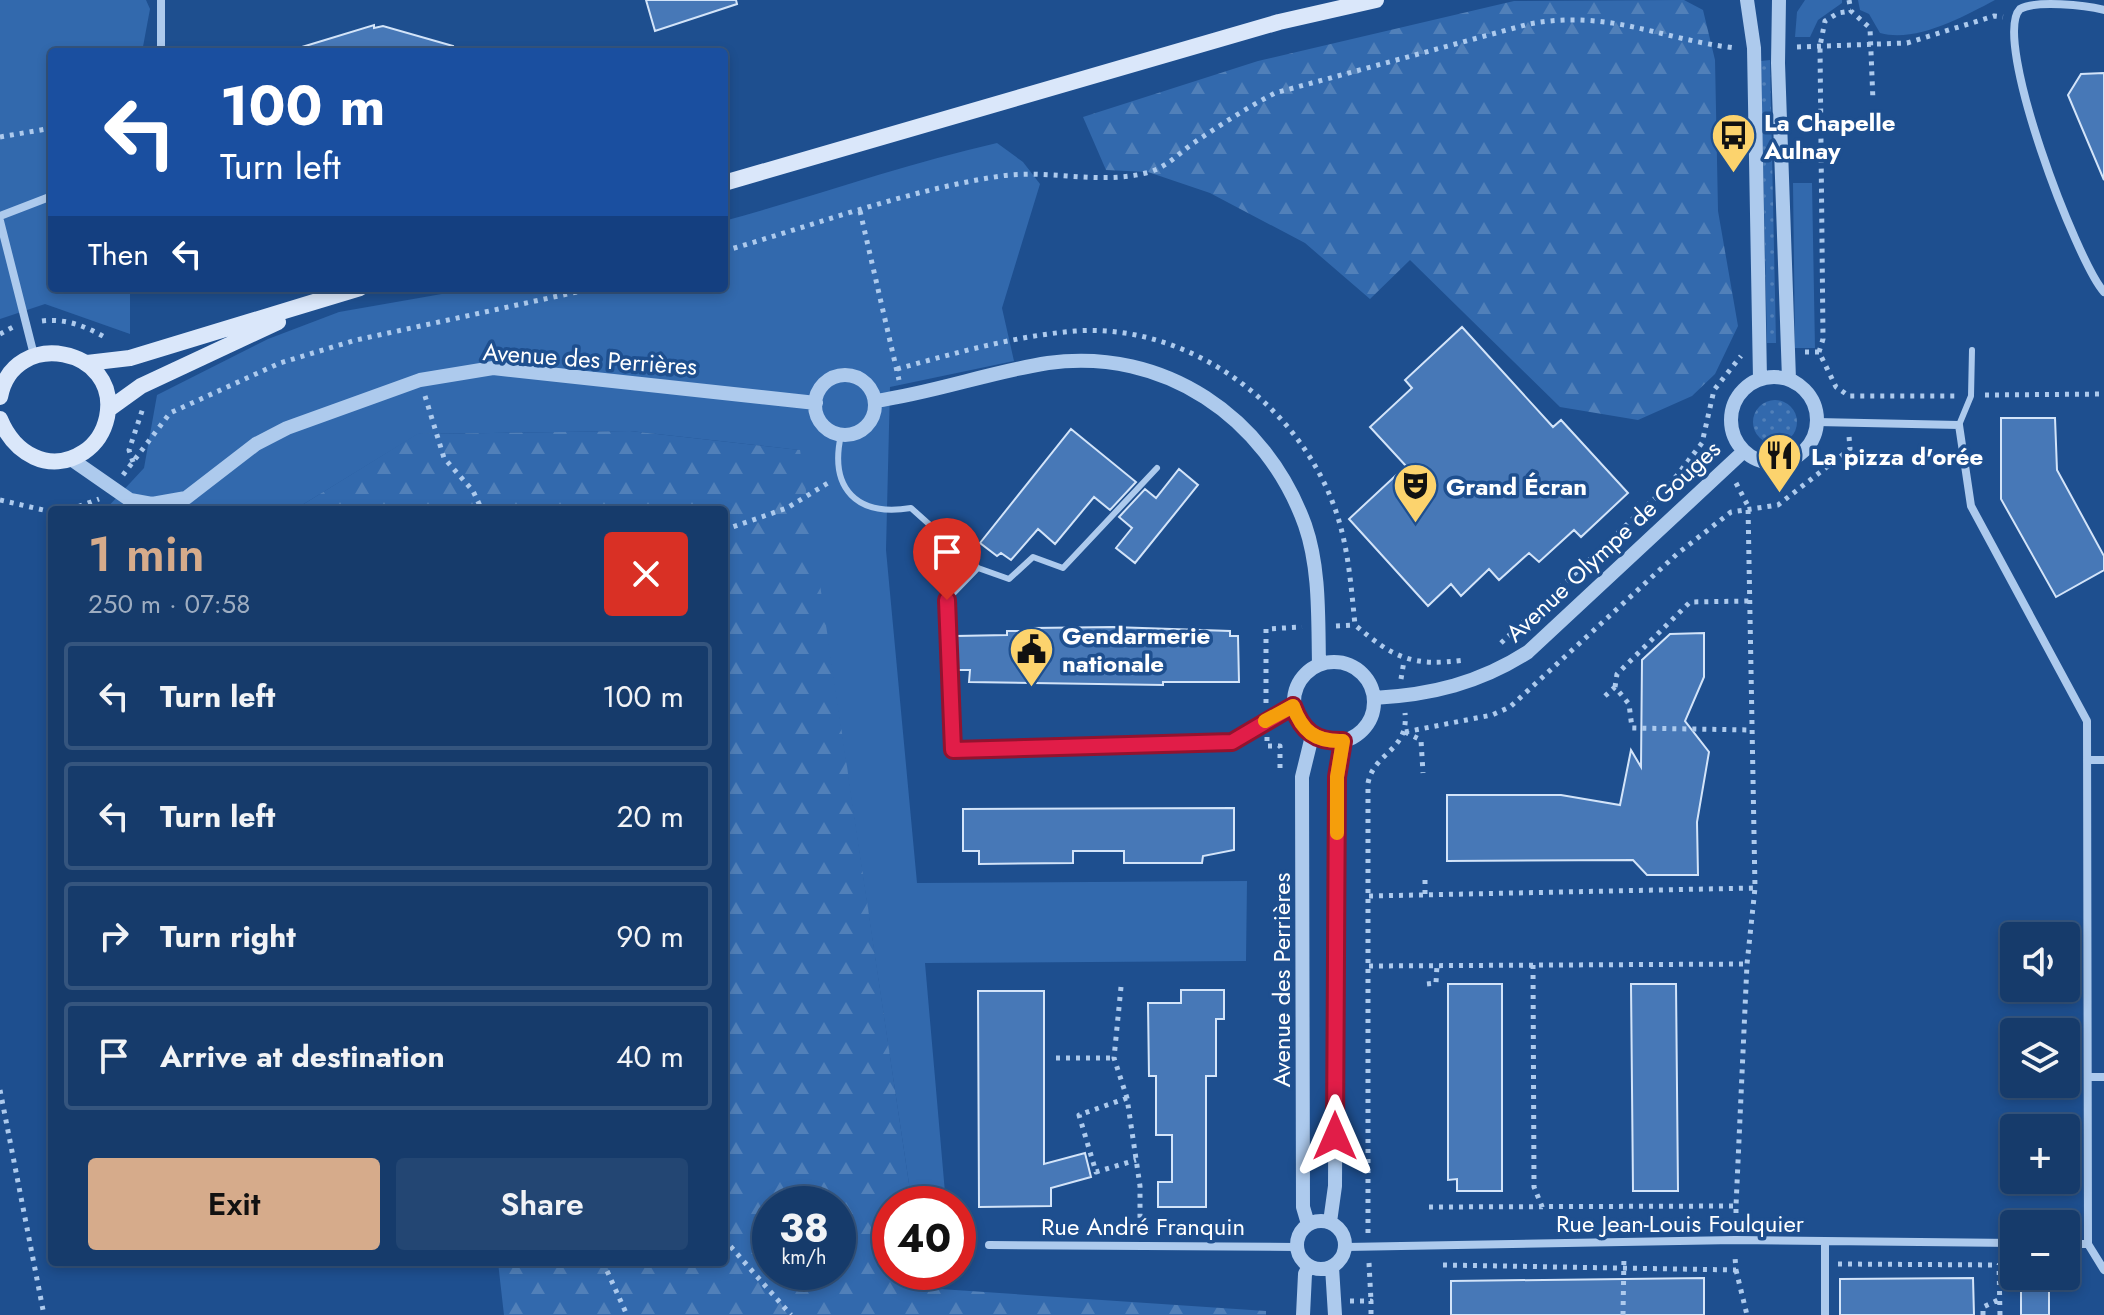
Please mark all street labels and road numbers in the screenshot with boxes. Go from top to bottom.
street label: Avenue des Perrières [482,334,698,384]
street label: Avenue Olympe de Gouges [1498,432,1728,650]
street label: Avenue des Perrières [1264,873,1299,1087]
street label: Rue Jean-Louis Foulquier [1556,1206,1805,1241]
street label: Rue André Franquin [1041,1209,1245,1244]

